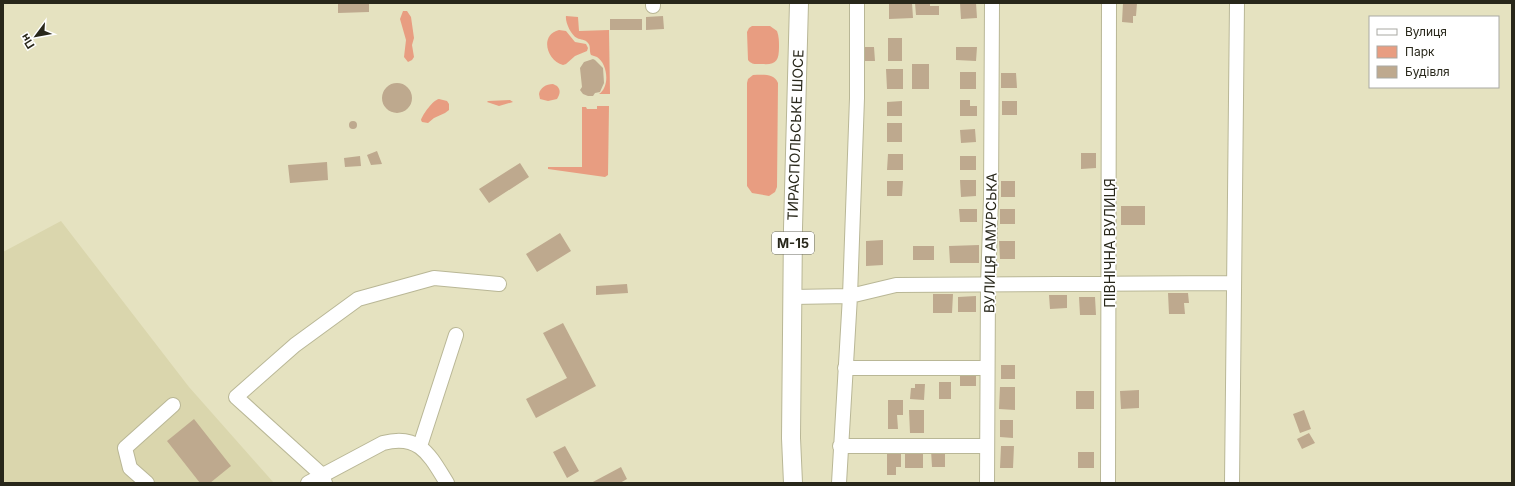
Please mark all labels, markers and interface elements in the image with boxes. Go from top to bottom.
north arrow [16,16,56,56]
legend [1369,16,1499,88]
text: Вулиця [1405,24,1447,39]
text: Пн [18,31,37,51]
text: Парк [1405,44,1435,59]
street label: ТИРАСПОЛЬСЬКЕ ШОСЕ [784,49,806,221]
text: Будівля [1405,64,1450,79]
street label: ВУЛИЦЯ АМУРСЬКА [980,172,1000,313]
street label: ПІВНІЧНА ВУЛИЦЯ [1101,178,1118,308]
road number: М-15 [772,232,814,254]

